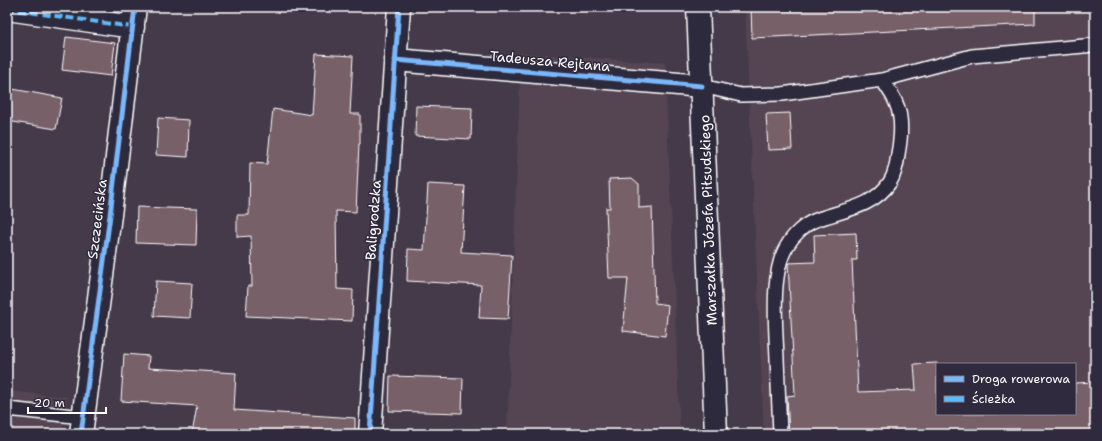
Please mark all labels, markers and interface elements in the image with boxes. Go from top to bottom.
street label: Tadeusza Rejtana [489,47,611,75]
street label: Marszałka Józefa Piłsudskiego [695,114,721,326]
street label: Szczecińska [83,178,111,260]
street label: Baligrodzka [361,179,385,261]
legend [936,363,1076,415]
text: Droga rowerowa [972,371,1071,387]
scale bar [28,389,106,415]
text: Ścieżka [972,391,1015,407]
text: 20 m [34,395,65,411]

